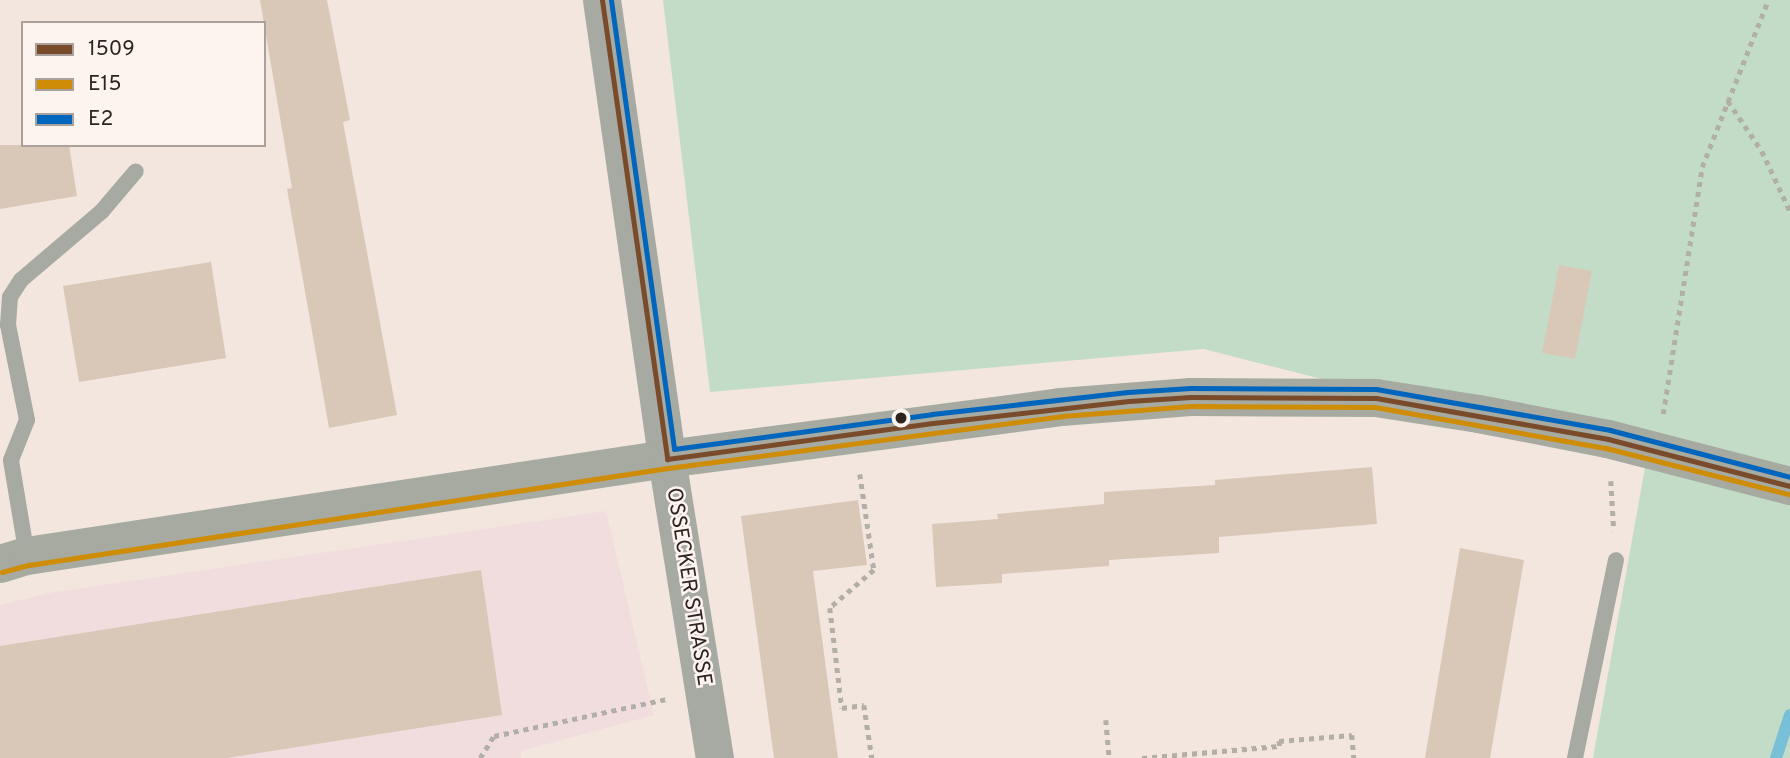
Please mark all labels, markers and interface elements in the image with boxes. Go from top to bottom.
legend [21,21,266,147]
text: 1509 [88,36,135,63]
text: E15 [88,71,121,98]
text: E2 [88,106,113,133]
unlabelled marker [894,411,908,425]
street label: OSSECKER STRASSE [660,486,716,688]

